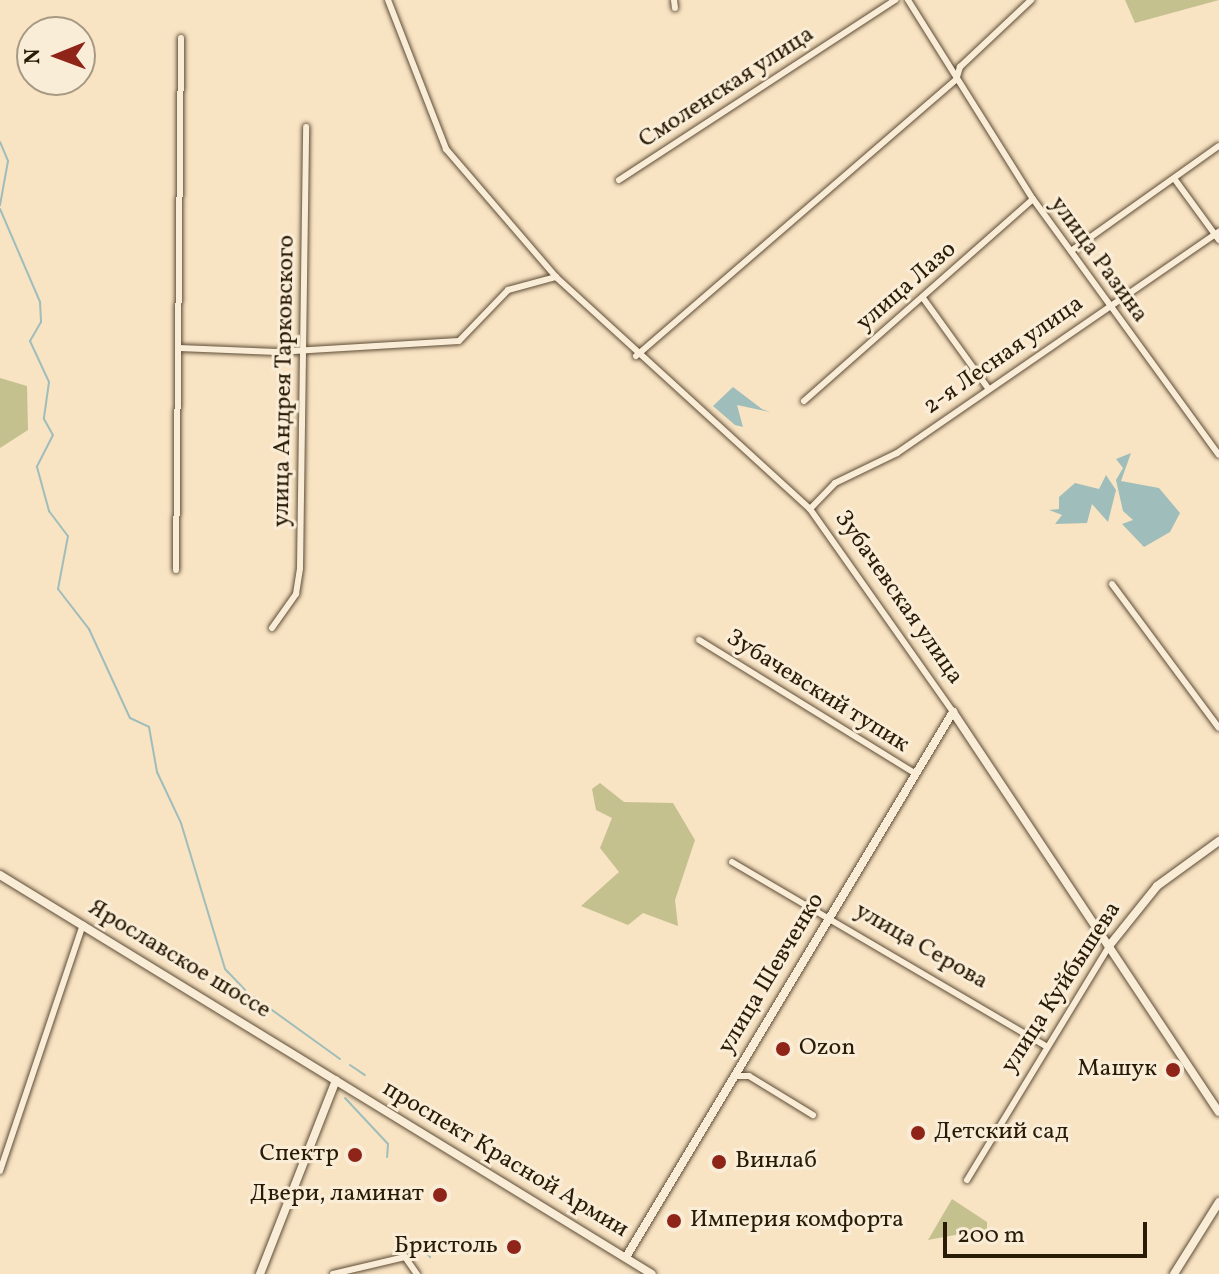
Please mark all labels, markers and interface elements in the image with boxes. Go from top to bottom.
north arrow [16,16,96,96]
street label: Смоленская улица [634,20,820,156]
text: N [18,48,49,65]
street label: улица Разина [1043,191,1153,329]
street label: улица Андрея Тарковского [268,234,302,528]
street label: улица Лазо [851,236,963,338]
street label: 2-я Лесная улица [918,290,1090,422]
street label: Зубачевская улица [827,505,969,691]
street label: Зубачевский тупик [720,624,914,760]
street label: улица Шевченко [713,888,831,1060]
street label: Ярославское шоссе [83,894,275,1026]
street label: улица Серова [849,897,993,997]
street label: улица Куйбышева [996,897,1128,1079]
place label: Ozon [799,1035,856,1063]
marker: Ozon [774,1040,792,1058]
place label: Машук [1077,1056,1157,1084]
marker: Машук [1164,1061,1182,1079]
street label: проспект Красной Армии [377,1075,633,1245]
place label: Детский сад [934,1119,1068,1147]
marker: Детский сад [909,1124,927,1142]
place label: Спектр [259,1141,339,1169]
marker: Спектр [346,1146,364,1164]
place label: Винлаб [735,1148,817,1176]
marker: Винлаб [710,1153,728,1171]
place label: Двери, ламинат [250,1181,424,1209]
marker: Двери, ламинат [431,1186,449,1204]
scale bar [947,1206,1151,1256]
place label: Империя комфорта [690,1207,904,1235]
marker: Империя комфорта [665,1212,683,1230]
text: 200 m [957,1219,1025,1253]
place label: Бристоль [394,1233,498,1261]
marker: Бристоль [505,1238,523,1256]

